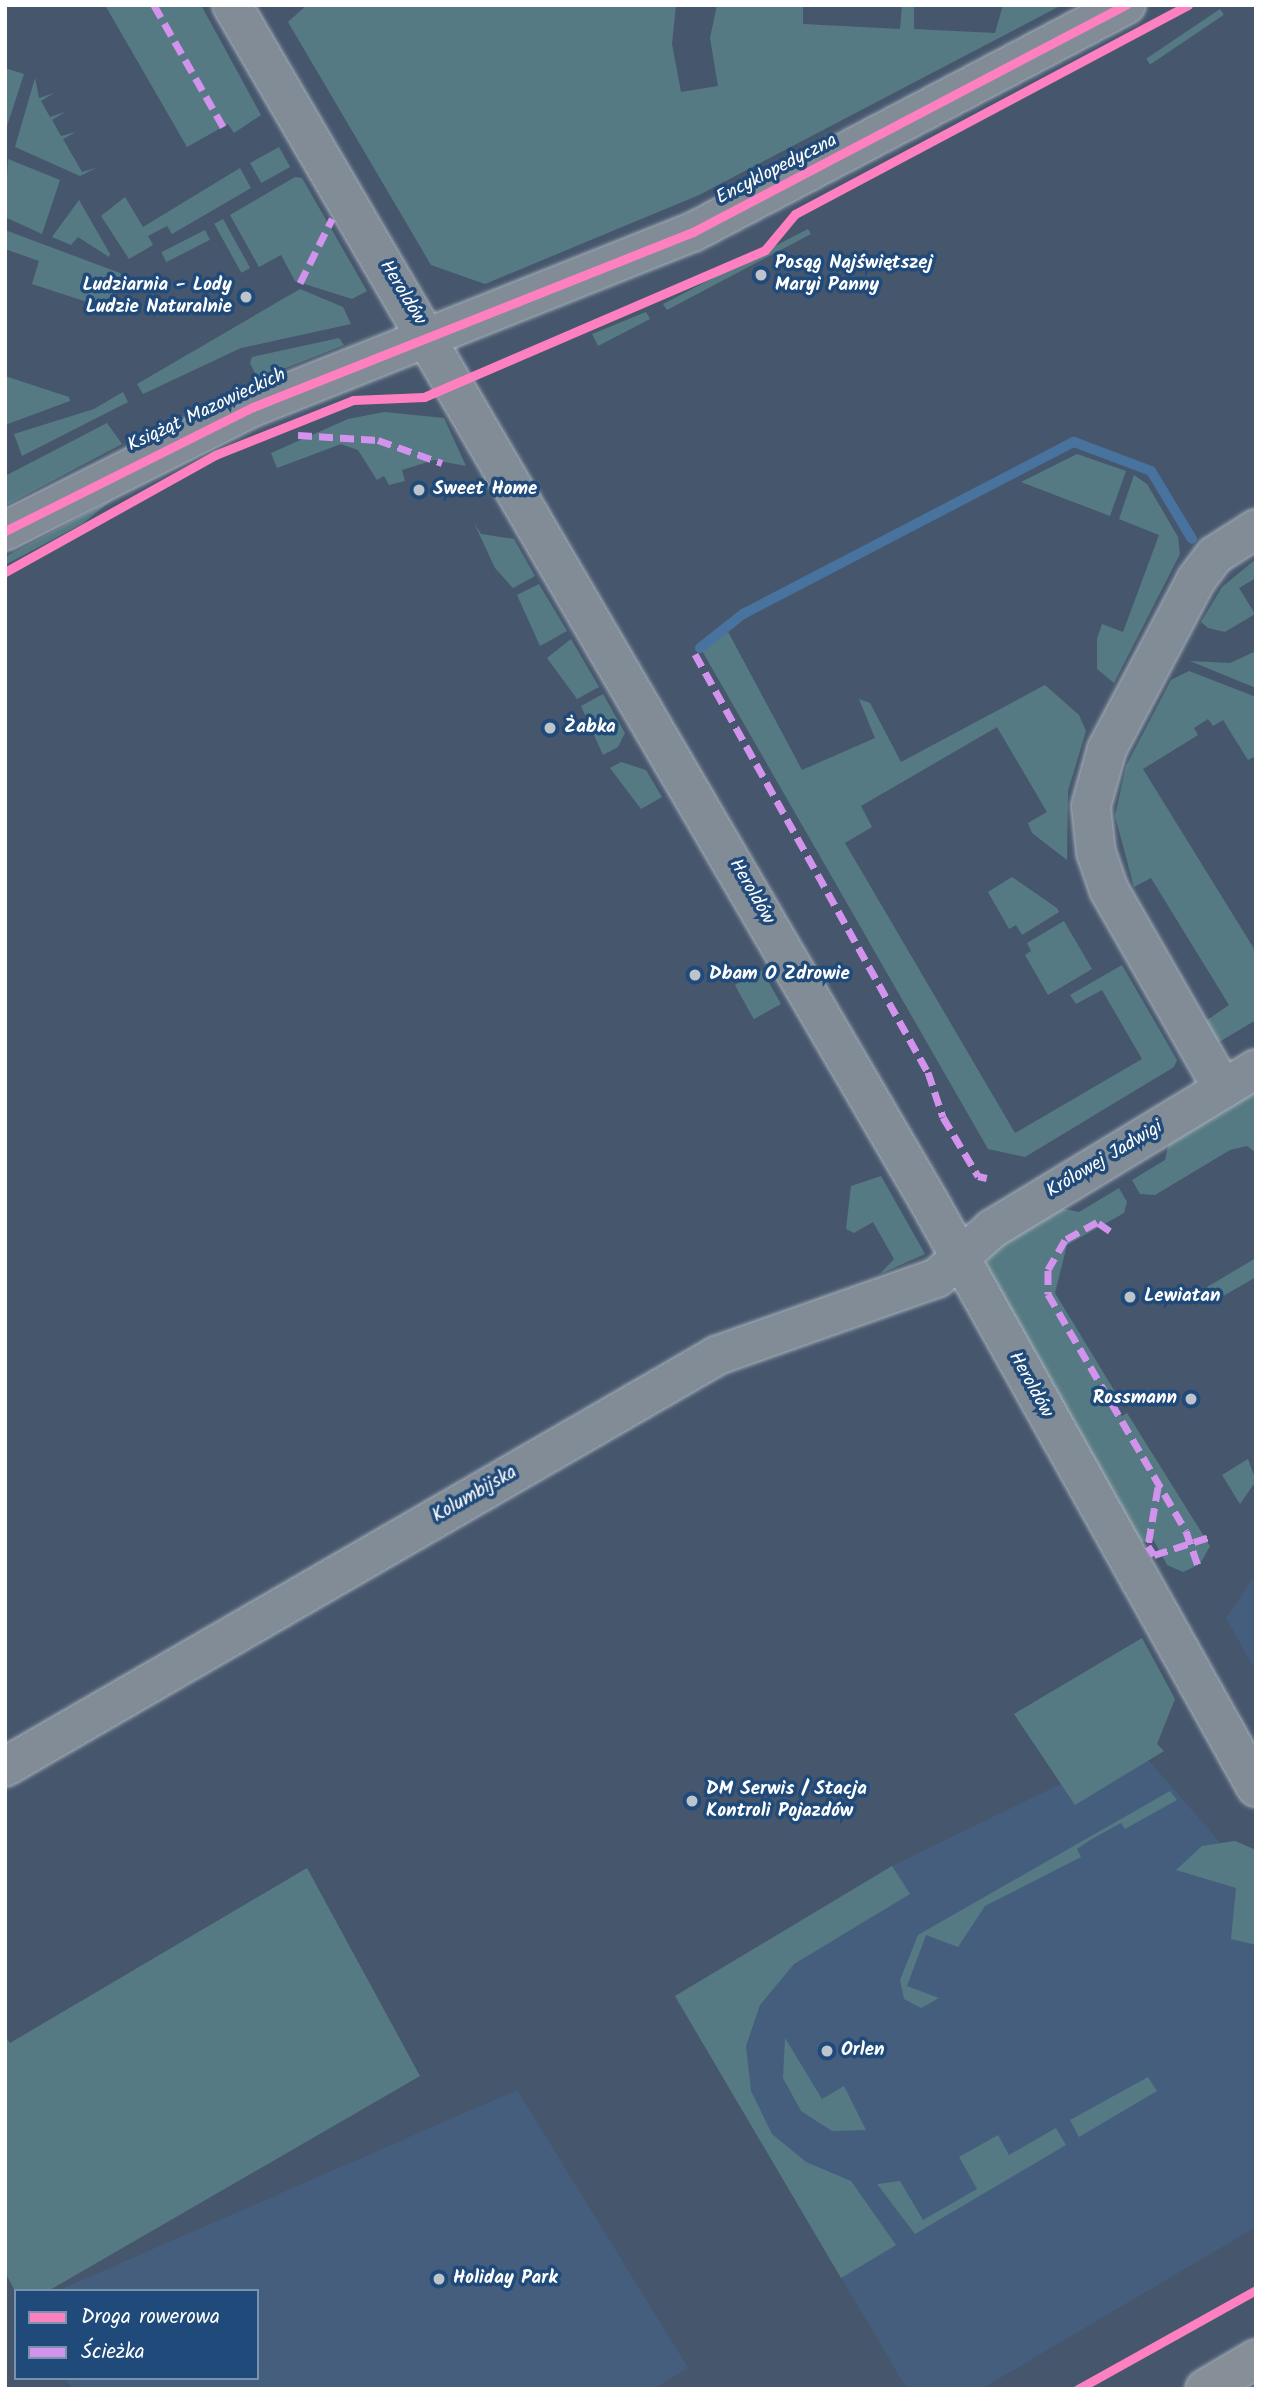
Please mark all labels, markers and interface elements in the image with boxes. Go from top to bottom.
street label: Encyklopedyczna [713,130,841,210]
place label: Posąg Najświętszej Maryi Panny [775,253,933,297]
street label: Heroldów [374,256,430,330]
marker: Posąg Najświętszej Maryi Panny [753,267,769,283]
place label: Ludziarnia - Lody Ludzie Naturalnie [82,275,232,319]
marker: Ludziarnia - Lody Ludzie Naturalnie [238,289,254,305]
street label: Książąt Mazowieckich [124,364,290,458]
place label: Sweet Home [433,479,537,501]
marker: Sweet Home [411,482,427,498]
place label: Żabka [564,717,616,739]
marker: Żabka [542,720,558,736]
street label: Heroldów [723,855,779,929]
place label: Dbam O Zdrowie [709,964,850,986]
marker: Dbam O Zdrowie [687,967,703,983]
street label: Królowej Jadwigi [1043,1116,1167,1204]
place label: Lewiatan [1144,1286,1221,1308]
marker: Lewiatan [1122,1289,1138,1305]
street label: Heroldów [1003,1348,1057,1422]
place label: Rossmann [1093,1388,1177,1410]
marker: Rossmann [1183,1391,1199,1407]
street label: Kolumbijska [429,1462,521,1528]
place label: DM Serwis / Stacja Kontroli Pojazdów [706,1779,867,1823]
marker: DM Serwis / Stacja Kontroli Pojazdów [684,1793,700,1809]
place label: Orlen [841,2040,884,2062]
marker: Orlen [819,2043,835,2059]
place label: Holiday Park [453,2268,558,2290]
marker: Holiday Park [431,2271,447,2287]
legend [14,2289,259,2380]
text: Droga rowerowa [81,2301,220,2334]
text: Ścieżka [81,2336,145,2369]

